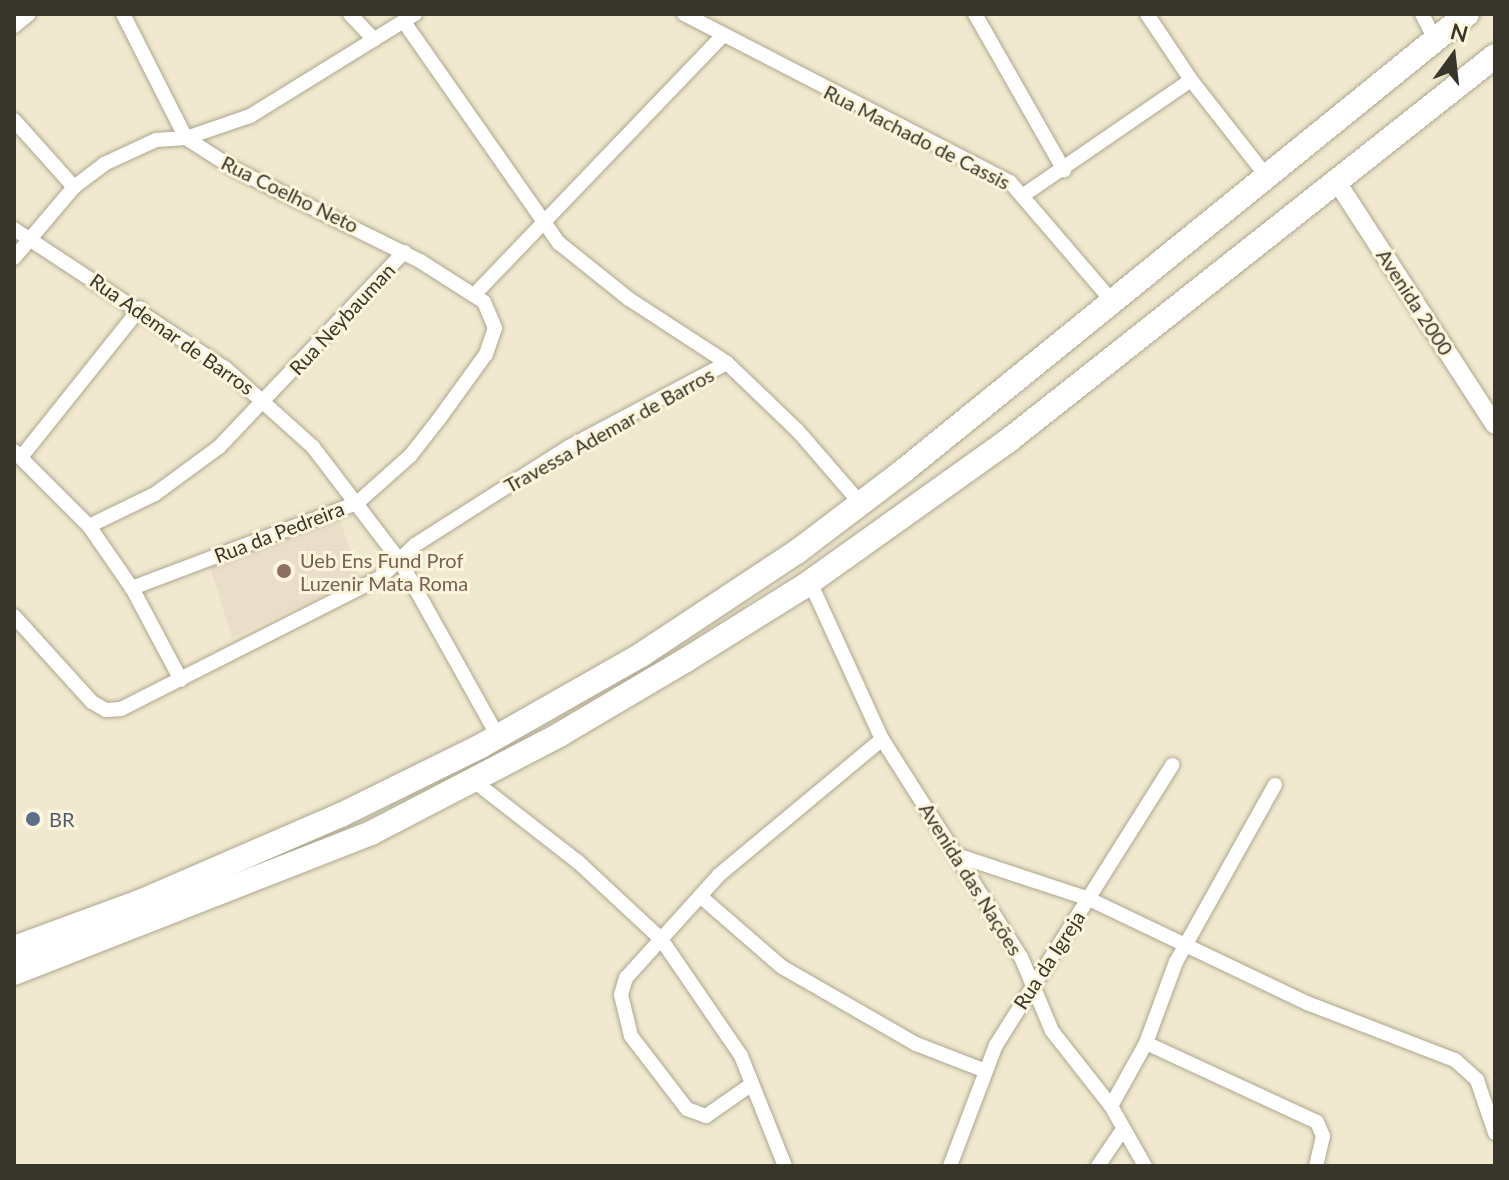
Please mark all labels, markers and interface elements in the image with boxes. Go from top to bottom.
north arrow [1413,16,1493,96]
text: N [1448,17,1471,48]
street label: Rua Machado de Cassis [820,80,1014,194]
street label: Rua Coelho Neto [217,150,363,238]
street label: Avenida 2000 [1372,244,1458,360]
street label: Rua Neybauman [284,258,400,380]
street label: Rua Ademar de Barros [85,268,259,400]
street label: Travessa Ademar de Barros [500,362,718,498]
street label: Rua da Pedreira [211,496,347,568]
place label: Ueb Ens Fund Prof Luzenir Mata Roma [300,548,469,595]
marker: Ueb Ens Fund Prof Luzenir Mata Roma [275,562,293,580]
street label: Avenida das Nações [914,798,1028,960]
place label: BR [49,807,74,831]
marker: BR [24,810,42,828]
street label: Rua da Igreja [1008,906,1090,1014]

